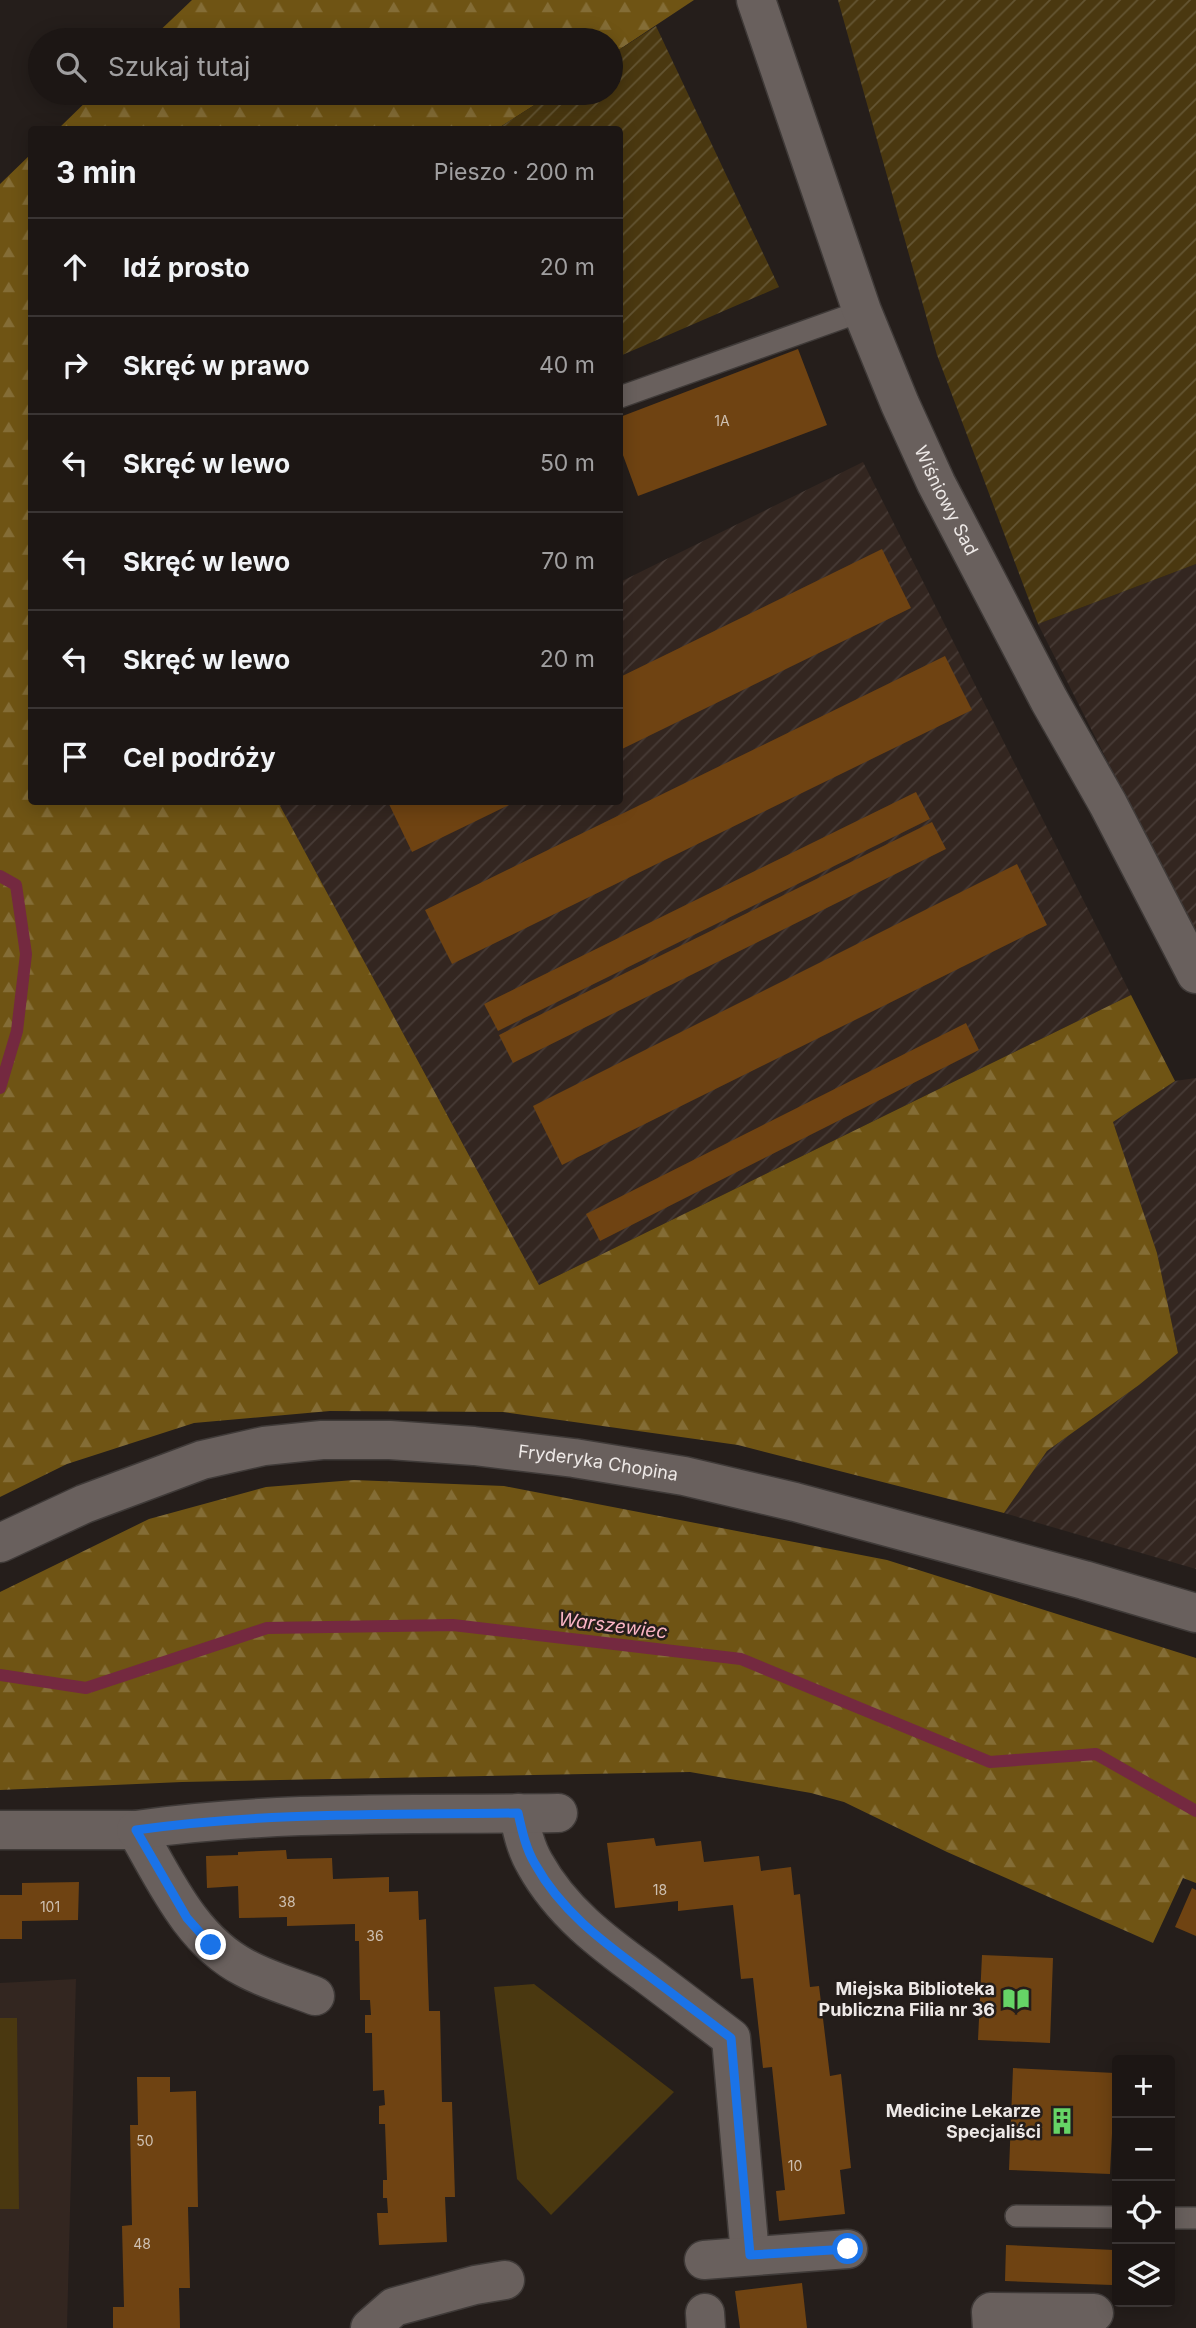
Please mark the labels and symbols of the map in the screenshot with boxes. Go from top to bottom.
house number: 1A [714,412,730,429]
street label: Wiśniowy Sad [910,442,983,559]
street label: Fryderyka Chopina [517,1440,680,1485]
water label: Warszewiec [557,1607,669,1644]
house number: 18 [653,1881,667,1898]
house number: 38 [278,1893,296,1910]
house number: 101 [40,1898,60,1915]
house number: 36 [366,1927,384,1944]
route end [195,1929,226,1960]
place label: Miejska Biblioteka Publiczna Filia nr 36 [819,1978,995,2020]
library icon: Miejska Biblioteka Publiczna Filia nr 36 [1001,1984,1031,2014]
place label: Medicine Lekarze Specjaliści [886,2100,1041,2142]
building icon: Medicine Lekarze Specjaliści [1047,2106,1077,2136]
house number: 50 [136,2132,154,2149]
house number: 10 [788,2157,802,2174]
route start [832,2233,863,2264]
house number: 48 [133,2235,151,2252]

